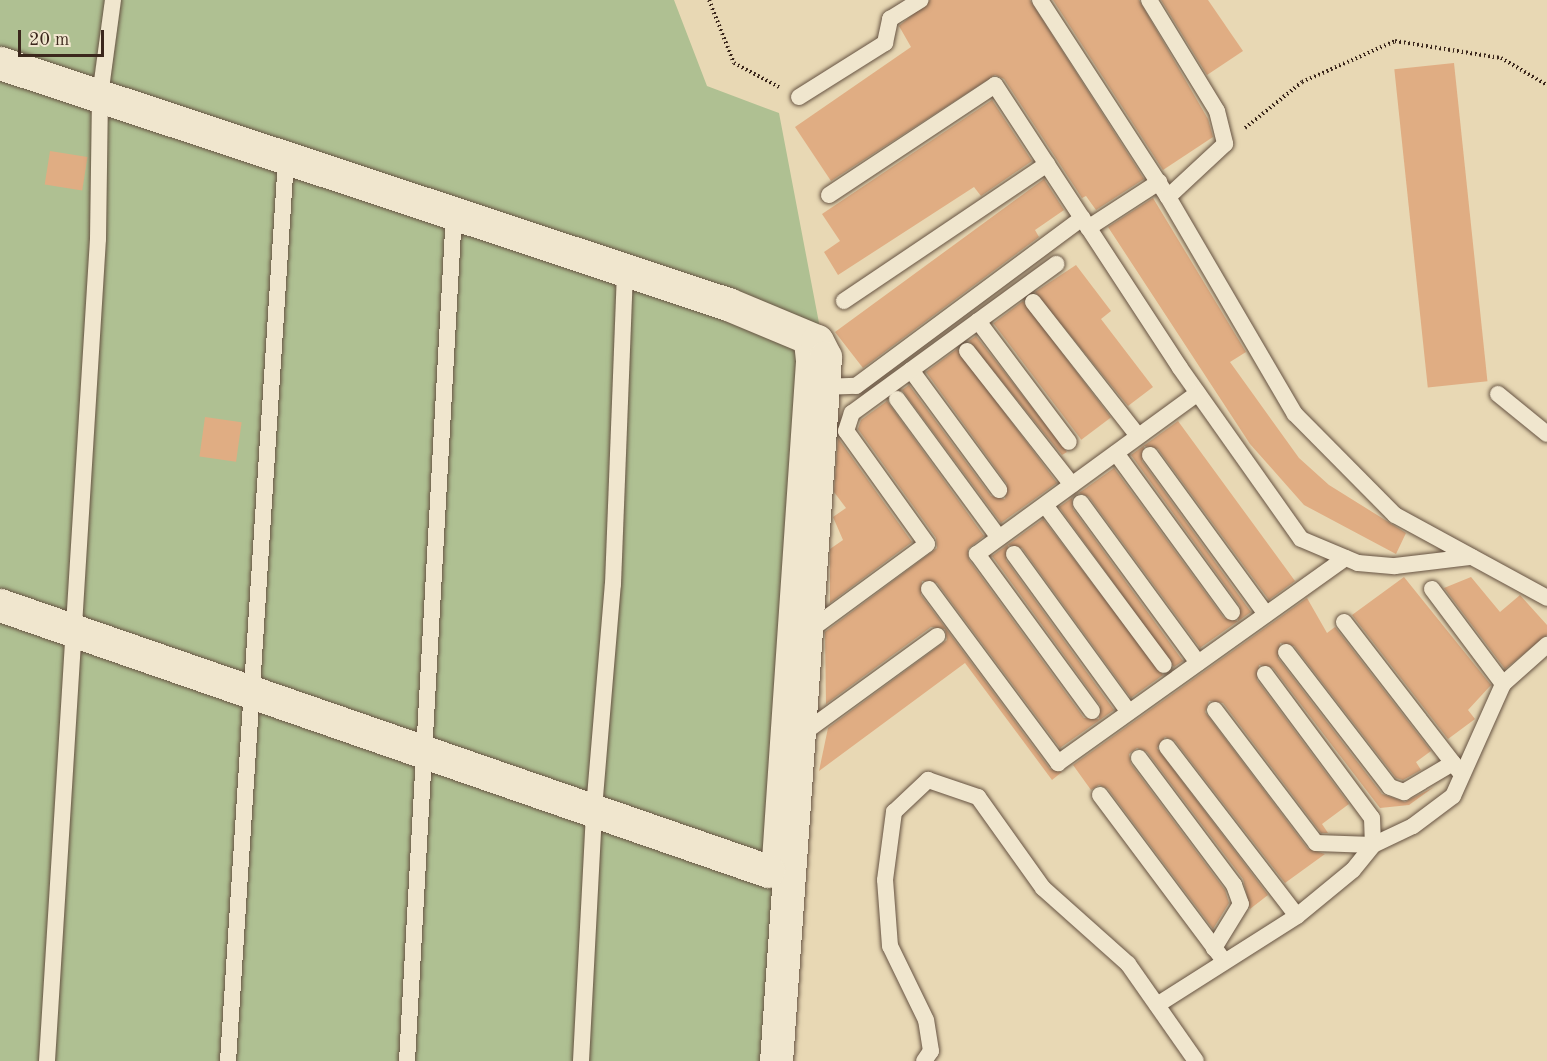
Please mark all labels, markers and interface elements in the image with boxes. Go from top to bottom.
scale bar [21,18,106,56]
text: 20 m [29,31,69,49]

